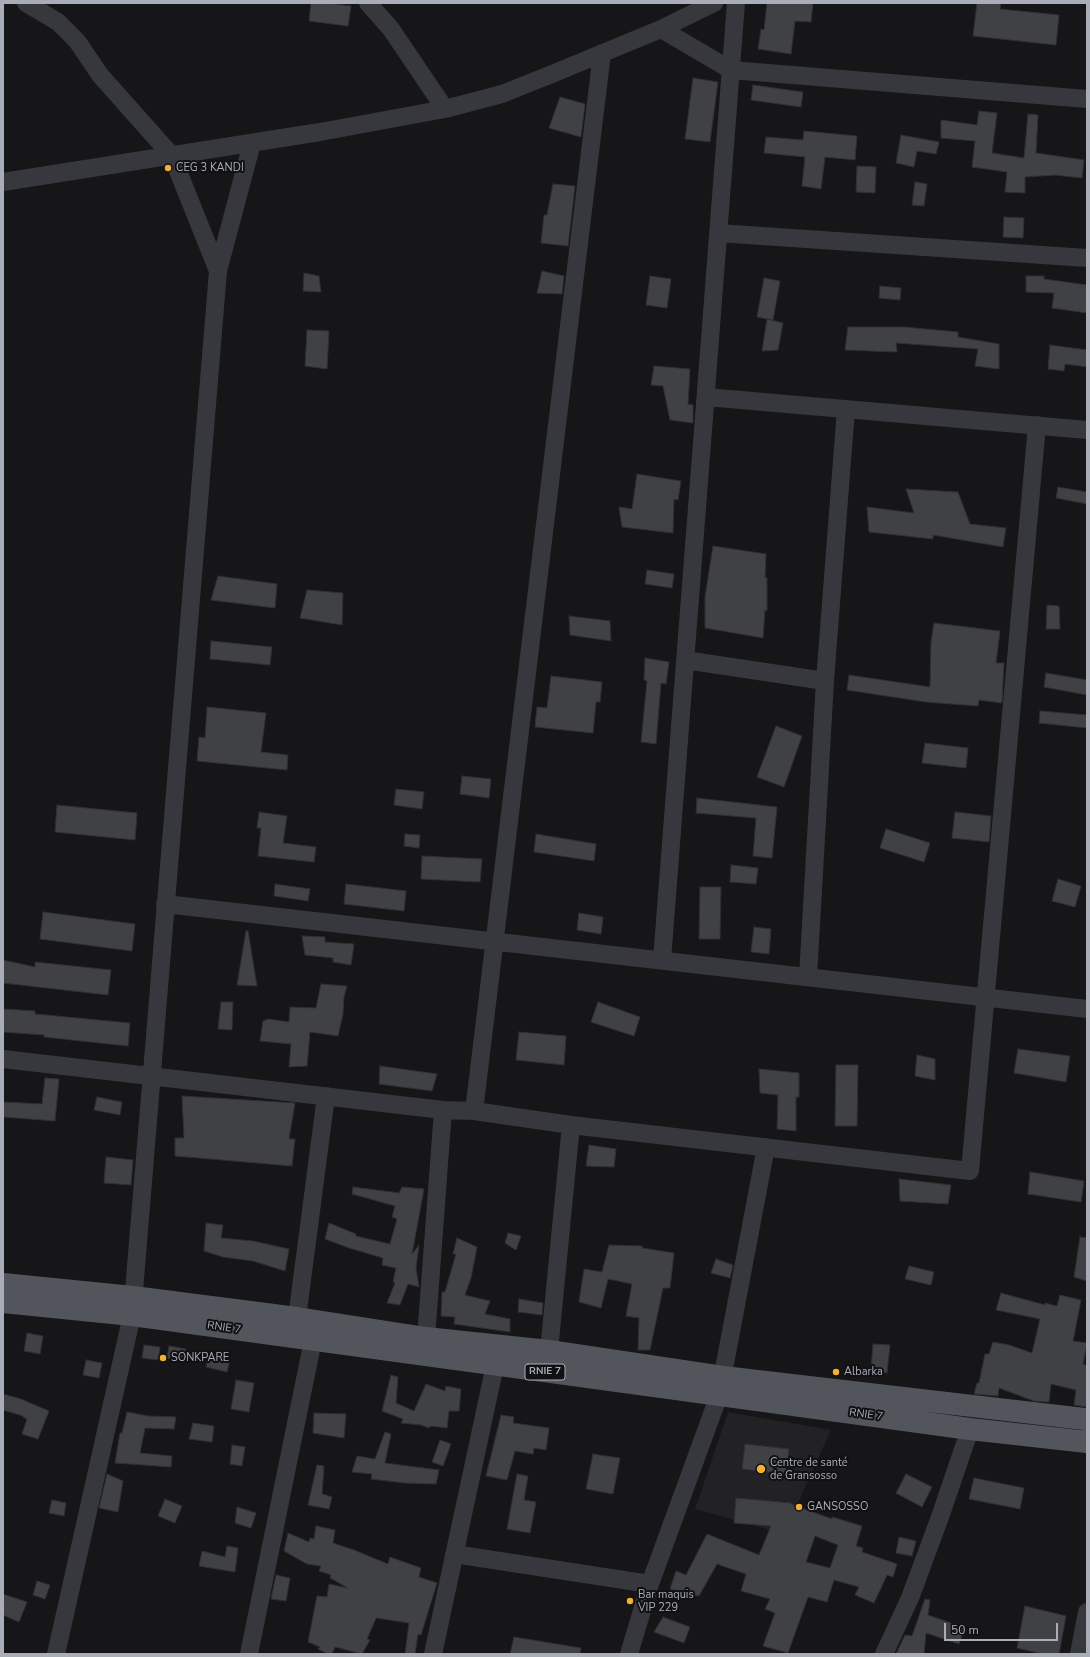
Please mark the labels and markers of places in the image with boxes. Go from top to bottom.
place label: CEG 3 KANDI [176,161,244,175]
marker: CEG 3 KANDI [163,163,173,173]
place label: SONKPARE [171,1351,229,1365]
marker: SONKPARE [158,1353,168,1363]
place label: Albarka [844,1365,883,1379]
marker: Albarka [831,1367,841,1377]
place label: Centre de santé de Gransosso [770,1456,848,1482]
marker: Centre de santé de Gransosso [755,1463,767,1475]
place label: GANSOSSO [807,1500,868,1514]
marker: GANSOSSO [794,1502,804,1512]
place label: Bar maquis VIP 229 [638,1588,694,1614]
marker: Bar maquis VIP 229 [625,1596,635,1606]

